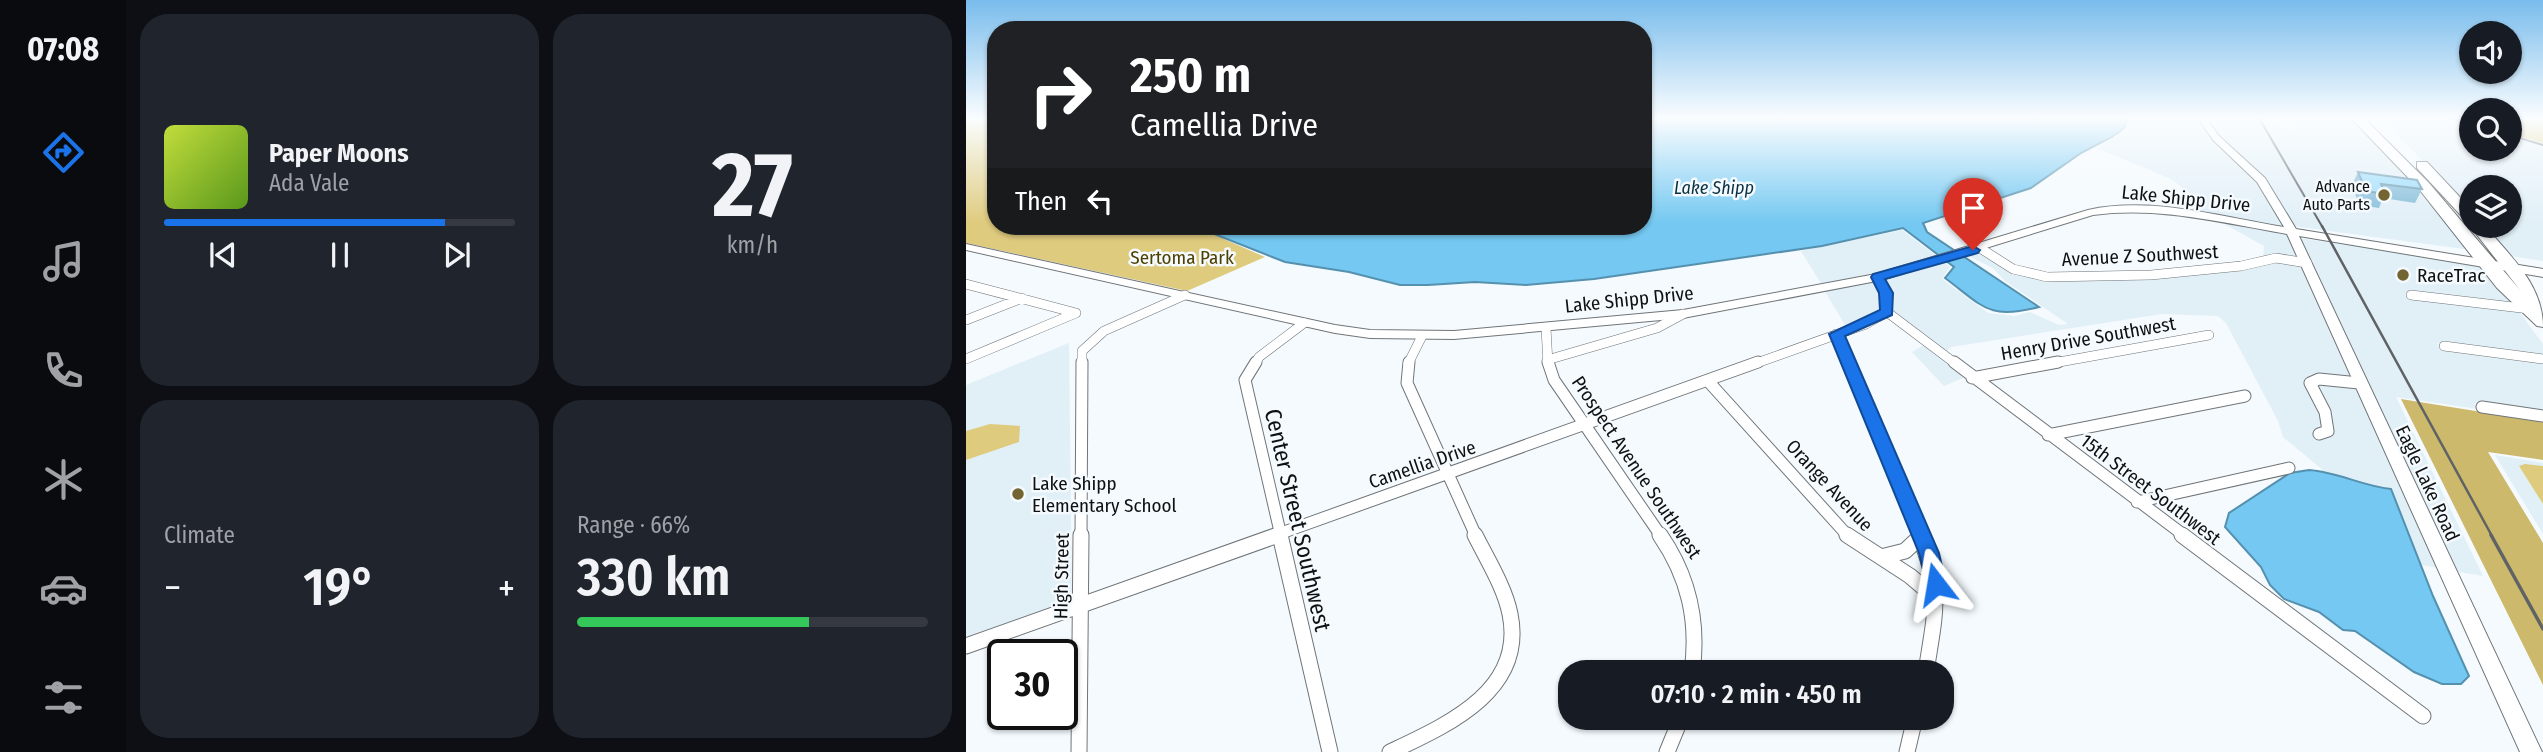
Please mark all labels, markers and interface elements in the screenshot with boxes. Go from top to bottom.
map controls [2459,21,2522,238]
button: sound [2459,21,2522,84]
text: 07:08 [27,30,99,68]
text: 250 m [1130,46,1251,105]
icon: right [1015,49,1106,140]
button: search [2459,98,2522,161]
text: Camellia Drive [1130,106,1318,144]
icon: directions [39,128,88,177]
text: 27 [712,131,793,240]
text: Paper Moons [269,138,409,169]
text: Ada Vale [269,169,349,197]
button: layers [2459,175,2522,238]
water label: Lake Shipp [1674,177,1754,199]
place label: Advance Auto Parts [2303,177,2370,214]
pin [1943,178,2003,250]
street label: Lake Shipp Drive [2120,180,2251,217]
icon: left [1081,182,1119,220]
text: Then [1015,186,1067,217]
marker: Advance Auto Parts [2376,187,2392,203]
icon: arrive [1954,189,1992,227]
text: km/h [727,231,778,259]
icon: previous [204,236,242,274]
icon: pause [321,236,359,274]
icon: next [438,236,476,274]
icon: music [39,237,88,286]
street label: Avenue Z Southwest [2061,240,2220,271]
park label: Sertoma Park [1130,246,1234,269]
place label: RaceTrac [2417,264,2485,287]
marker: RaceTrac [2395,267,2411,283]
street label: Lake Shipp Drive [1564,281,1695,318]
street label: Henry Drive Southwest [1999,312,2178,365]
icon: phone [39,346,88,395]
street label: Prospect Avenue Southwest [1567,372,1707,564]
street label: Center Street Southwest [1259,406,1337,634]
street label: Eagle Lake Road [2391,422,2464,545]
street label: 15th Street Southwest [2076,429,2226,550]
street label: Camellia Drive [1366,435,1479,494]
street label: Orange Avenue [1781,435,1878,536]
icon: climate [39,455,88,504]
place label: Lake Shipp Elementary School [1032,472,1177,517]
marker: Lake Shipp Elementary School [1010,486,1026,502]
text: Range · 66% [577,511,690,539]
text: Climate [164,521,235,549]
street label: High Street [1049,532,1074,619]
text: 330 km [577,546,731,609]
position arrow [1899,547,1973,621]
text: 19° [303,556,376,619]
icon: car [39,564,88,613]
text: − [164,565,181,611]
text: + [498,565,515,611]
speed limit sign: 30 [987,639,1078,730]
icon: filters [39,673,88,722]
text: 07:10 · 2 min · 450 m [1650,679,1862,710]

